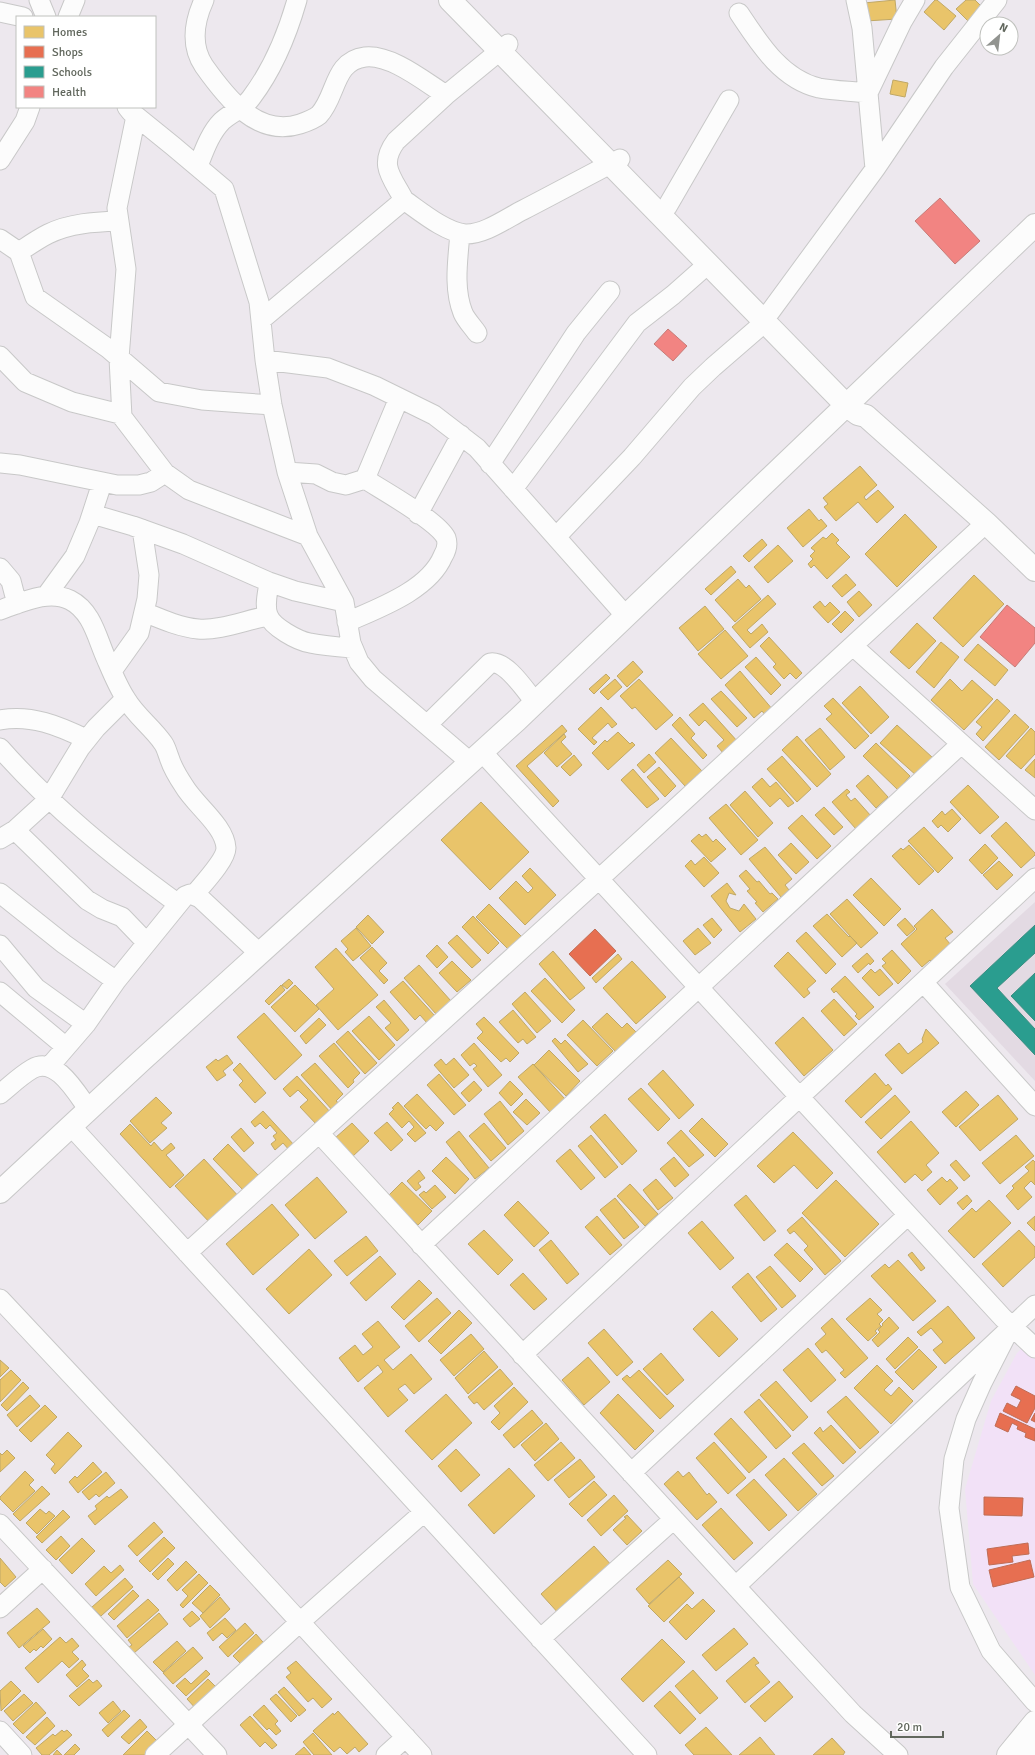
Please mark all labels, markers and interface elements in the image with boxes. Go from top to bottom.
legend [16,16,156,108]
north arrow [979,16,1019,56]
text: N [997,20,1010,35]
text: Homes [52,25,87,40]
text: Shops [52,45,83,60]
text: Schools [52,65,92,80]
text: Health [52,85,86,100]
scale bar [891,1713,943,1739]
text: 20 m [897,1720,922,1735]

